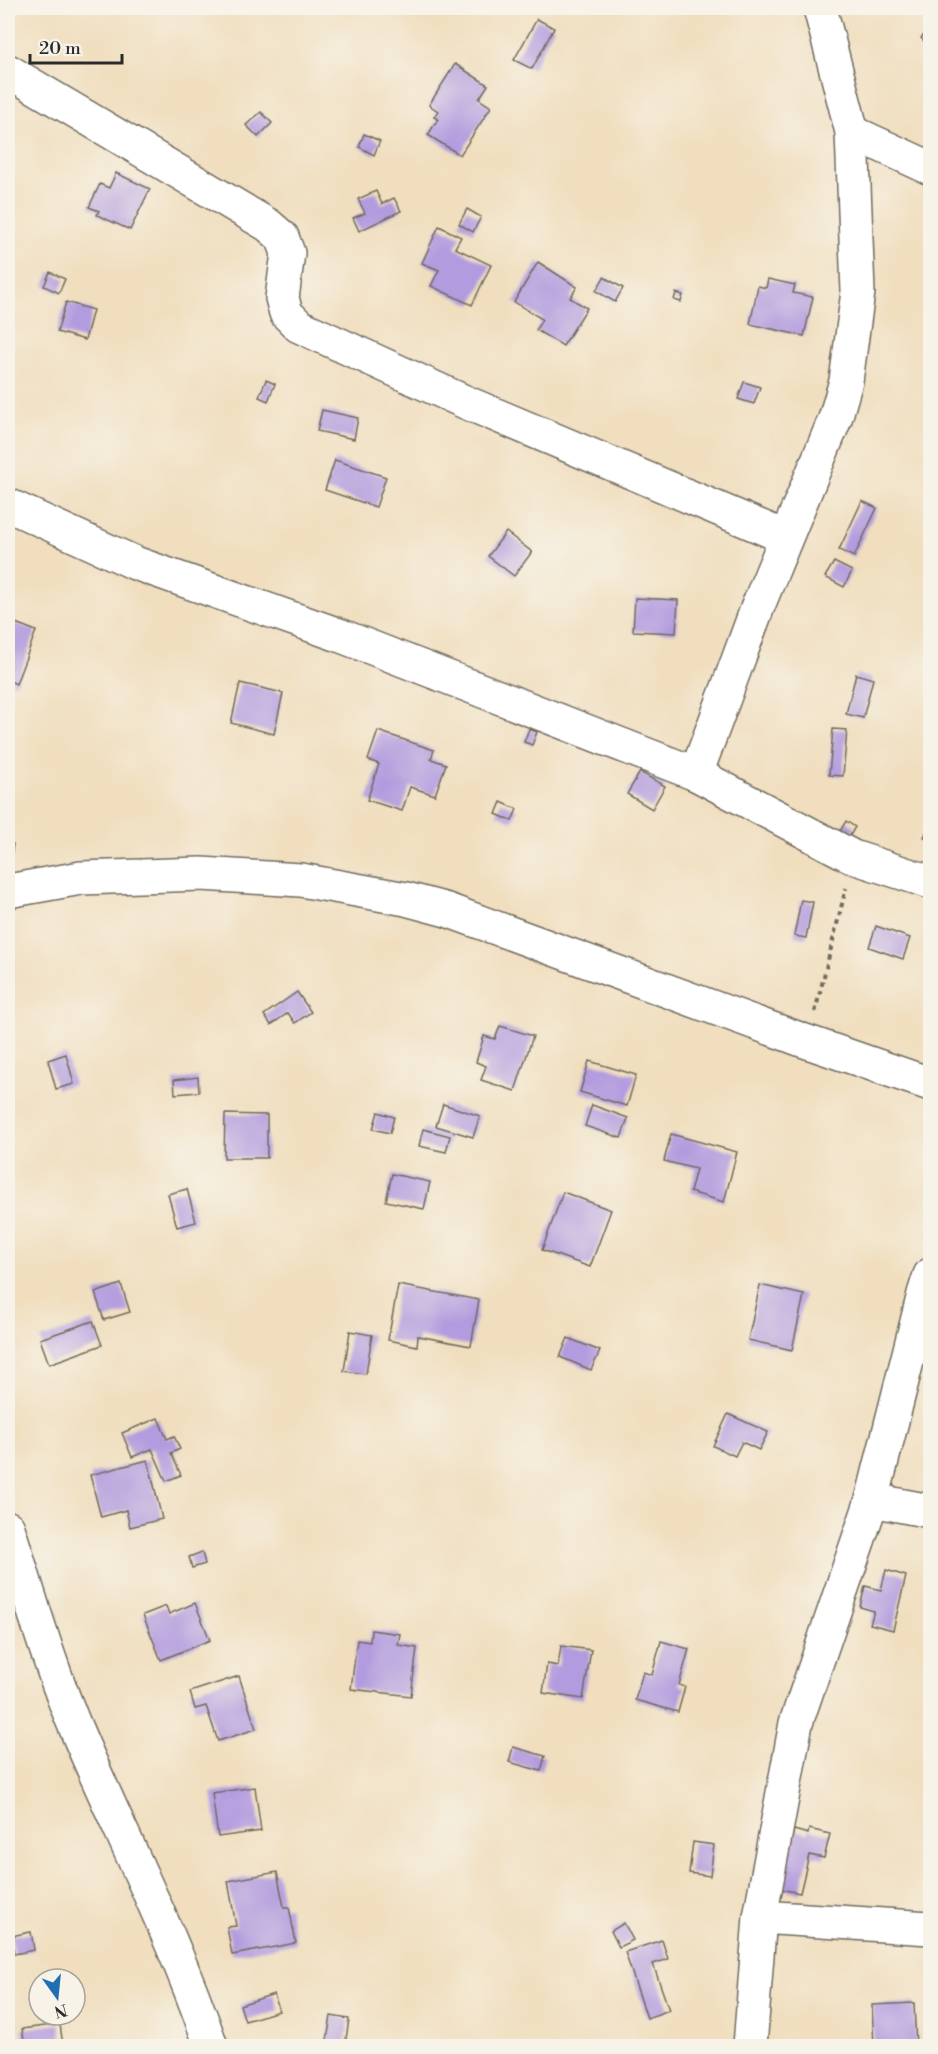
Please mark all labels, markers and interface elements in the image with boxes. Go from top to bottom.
scale bar [30,27,122,65]
text: 20 m [39,37,81,60]
north arrow [27,1967,87,2027]
text: N [52,1999,69,2022]

